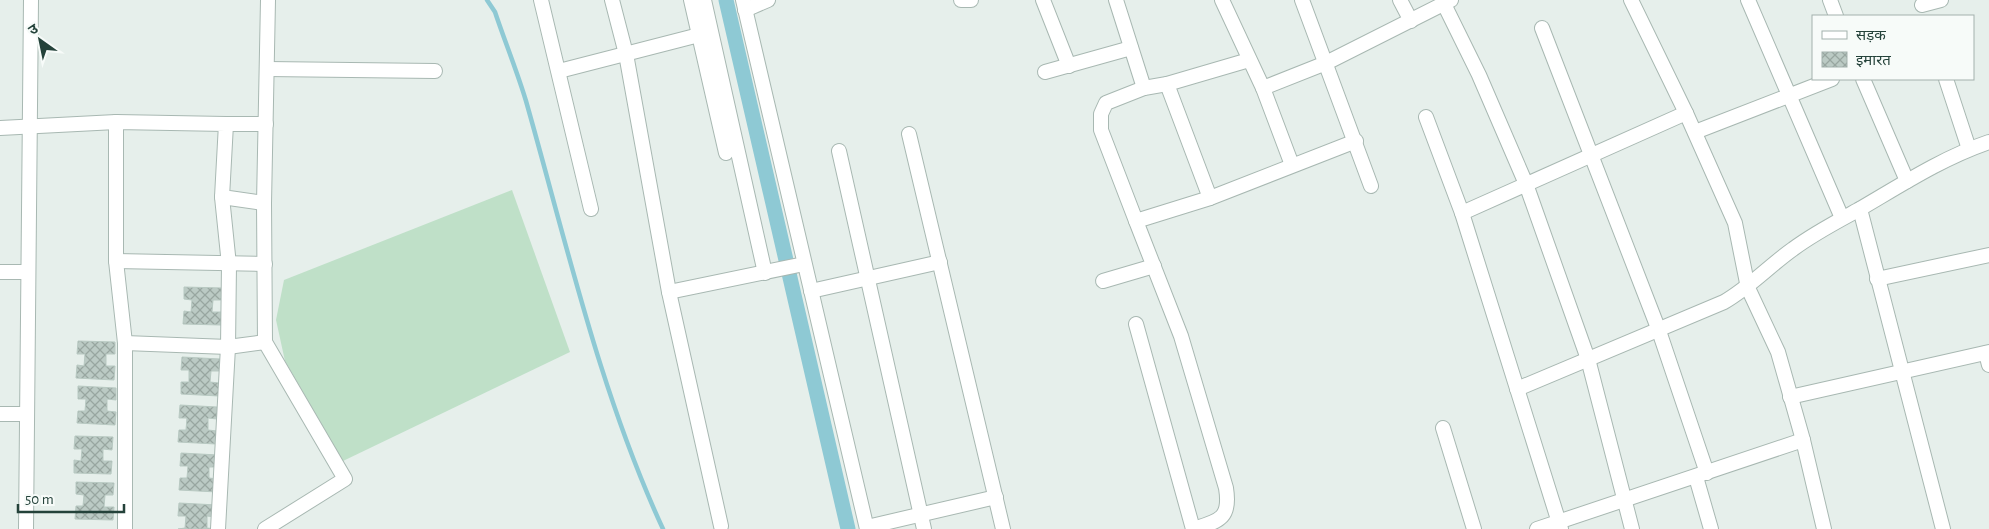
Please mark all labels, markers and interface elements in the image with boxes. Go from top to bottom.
north arrow [15,15,65,65]
legend [1812,15,1974,80]
text: उ [26,21,41,38]
text: सड़क [1856,28,1886,43]
text: इमारत [1856,53,1891,68]
scale bar [18,482,124,514]
text: 50 m [25,492,54,507]

